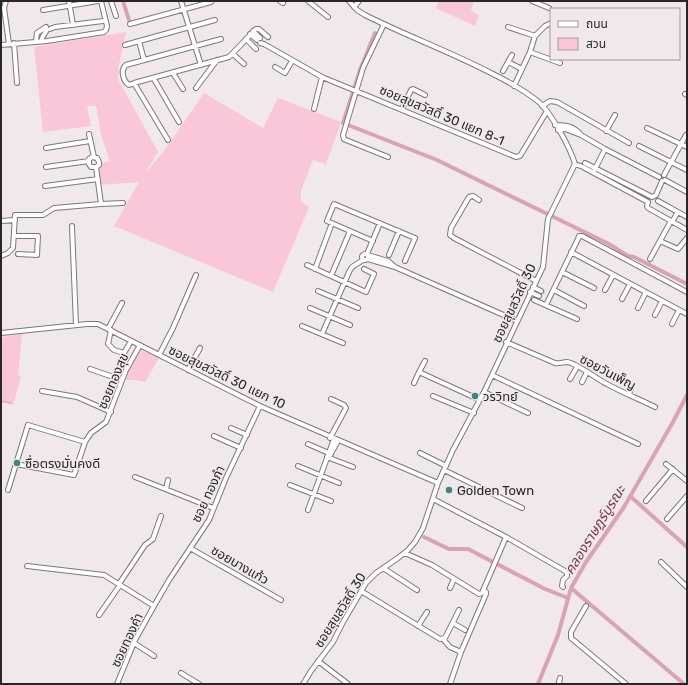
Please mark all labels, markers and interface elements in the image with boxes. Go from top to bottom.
legend [550,8,680,60]
text: ถนน [586,17,608,31]
text: สวน [586,37,606,51]
street label: ซอยสุขสวัสดิ์ 30 แยก 8-1 [377,82,507,148]
street label: ซอยสุขสวัสดิ์ 30 [489,261,539,345]
street label: ซอยสุขสวัสดิ์ 30 แยก 10 [166,342,288,412]
street label: ซอยทองสุข [95,351,131,411]
street label: ซอยวันเพ็ญ [577,351,639,393]
place label: วรวิทย์ [483,389,518,404]
marker: วรวิทย์ [470,391,480,401]
place label: ซื่อตรงมั่นคงดี [25,454,100,471]
marker: ซื่อตรงมั่นคงดี [12,458,22,468]
street label: ซอย ทองภํา [188,463,228,525]
water label: คลองราษฎร์บูรณะ [561,481,630,578]
place label: Golden Town [457,483,534,498]
marker: Golden Town [444,485,454,495]
street label: ซอยบางแก้ว [208,542,272,588]
street label: ซอยสุขสวัสดิ์ 30 [311,570,369,650]
street label: ซอยทองคำ [108,611,146,669]

